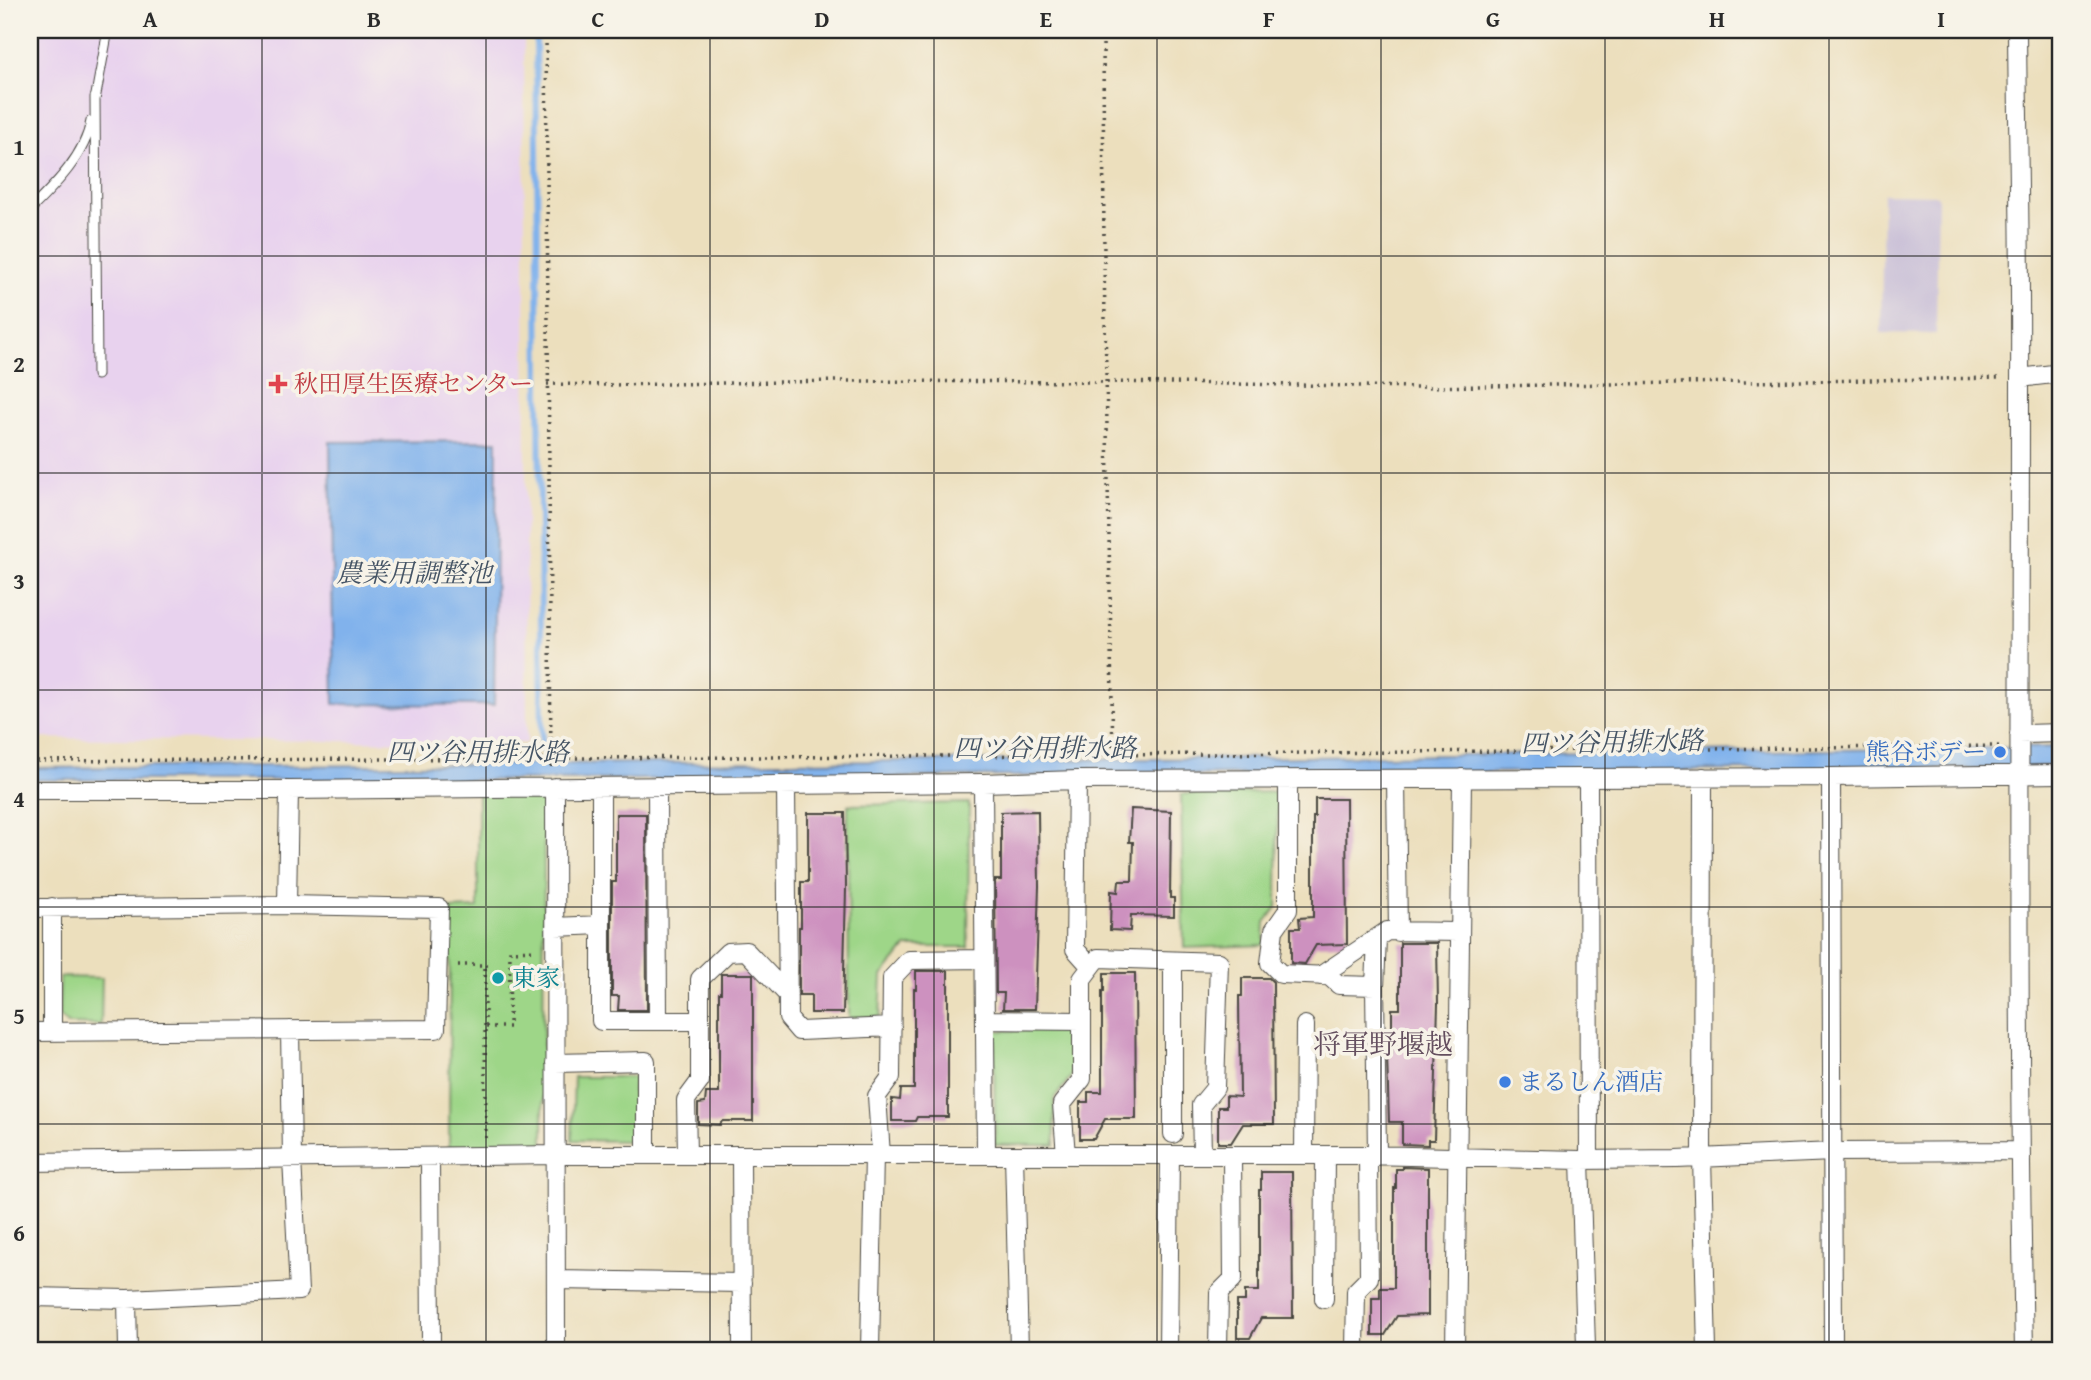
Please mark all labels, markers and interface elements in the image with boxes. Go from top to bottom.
text: A [143,2,158,35]
text: B [367,2,381,35]
text: C [591,2,605,35]
text: D [815,2,830,35]
text: E [1040,2,1052,35]
text: F [1263,2,1275,35]
text: G [1486,2,1500,35]
text: H [1709,2,1725,35]
text: I [1937,2,1945,35]
text: 1 [13,130,25,163]
text: 2 [13,347,25,380]
place label: 秋田厚生医療センター [294,366,533,401]
marker: 秋田厚生医療センター [268,374,288,394]
water label: 農業用調整池 [336,553,495,592]
text: 3 [13,564,25,597]
water label: 四ツ谷用排水路 [1521,720,1705,763]
water label: 四ツ谷用排水路 [954,728,1138,767]
water label: 四ツ谷用排水路 [387,732,571,771]
place label: 熊谷ボデー [1866,734,1986,769]
marker: 熊谷ボデー [1992,744,2008,760]
text: 4 [13,782,25,815]
place label: 東家 [512,960,560,995]
marker: 東家 [490,970,506,986]
text: 5 [13,999,25,1032]
district label: 将軍野堰越 [1313,1023,1453,1064]
place label: まるしん酒店 [1519,1064,1663,1099]
marker: まるしん酒店 [1497,1074,1513,1090]
text: 6 [13,1216,25,1249]

